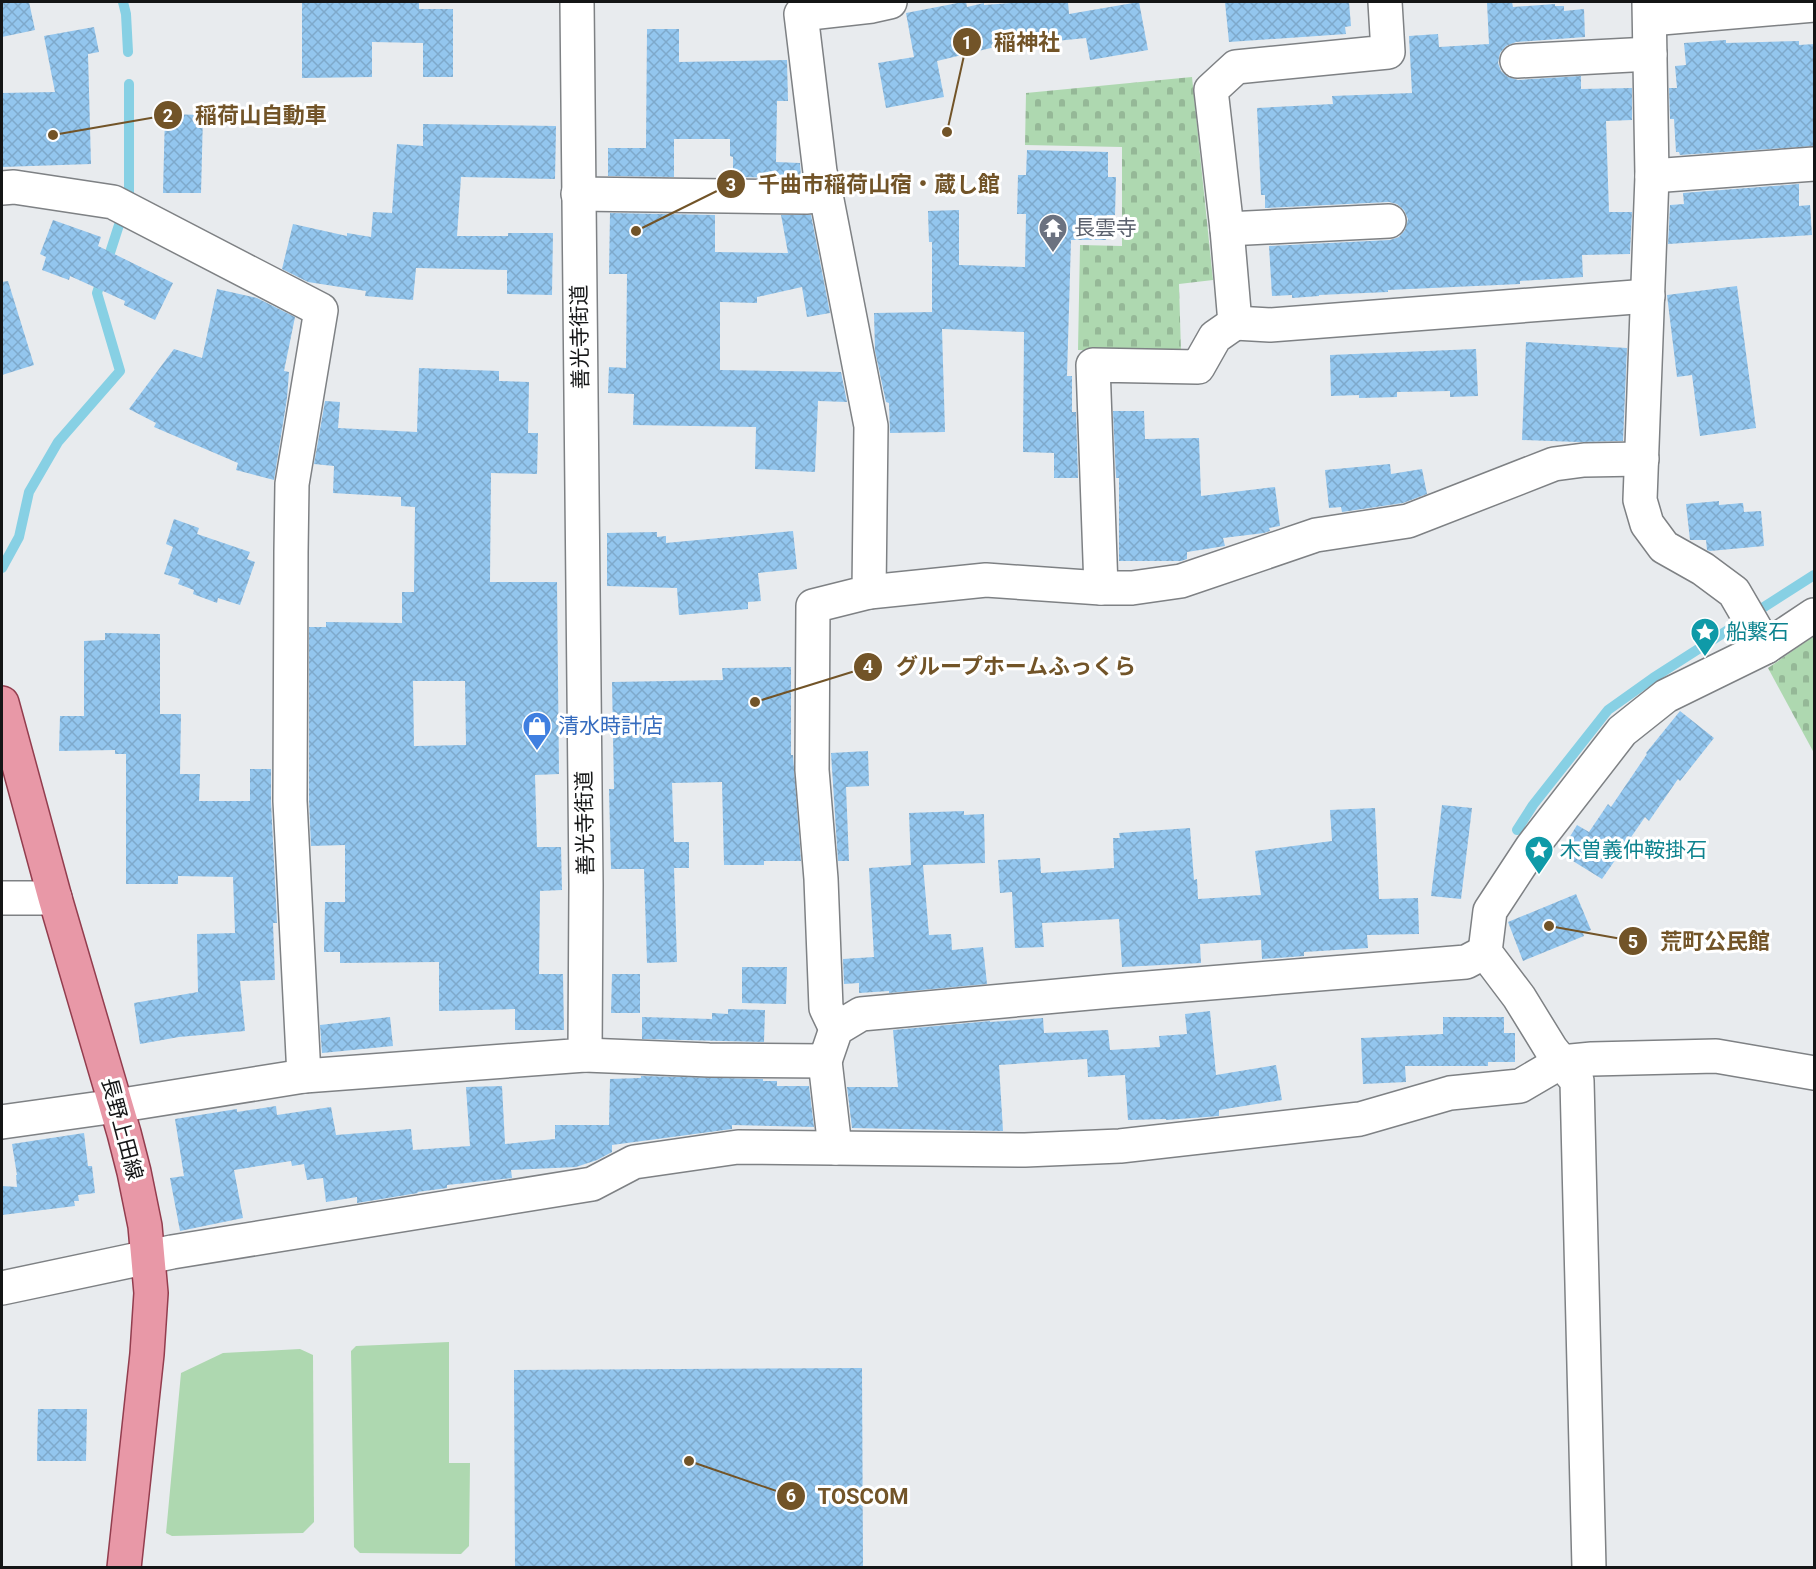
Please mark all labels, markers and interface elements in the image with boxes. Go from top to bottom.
callout: 稲神社 [952,22,1072,62]
text: 稲神社 [994,30,1060,55]
text: 1 [962,32,972,53]
callout: 稲荷山自動車 [153,95,339,135]
text: 稲荷山自動車 [195,103,327,128]
text: 2 [163,105,173,126]
callout: 千曲市稲荷山宿・蔵し館 [716,164,1012,204]
text: 千曲市稲荷山宿・蔵し館 [758,172,1000,197]
text: 3 [726,174,736,195]
temple icon: 長雲寺 [1037,212,1069,254]
place label: 長雲寺 [1074,216,1137,240]
street label: 善光寺街道 [567,284,593,390]
place icon: 船繋石 [1689,616,1721,658]
place label: 船繋石 [1726,620,1789,644]
callout: グループホームふっくら [853,647,1149,687]
text: グループホームふっくら [896,654,1136,679]
text: 4 [863,656,873,677]
shop icon: 清水時計店 [521,710,553,752]
place label: 清水時計店 [558,714,663,738]
street label: 善光寺街道 [572,770,598,876]
place icon: 木曽義仲鞍掛石 [1523,834,1555,876]
place label: 木曽義仲鞍掛石 [1560,838,1707,862]
callout: 荒町公民館 [1618,921,1782,961]
text: 荒町公民館 [1660,929,1770,954]
text: 5 [1628,931,1638,952]
street label: 長野上田線 [97,1075,147,1183]
callout: TOSCOM [776,1476,920,1516]
text: TOSCOM [818,1484,908,1509]
text: 6 [786,1485,796,1506]

